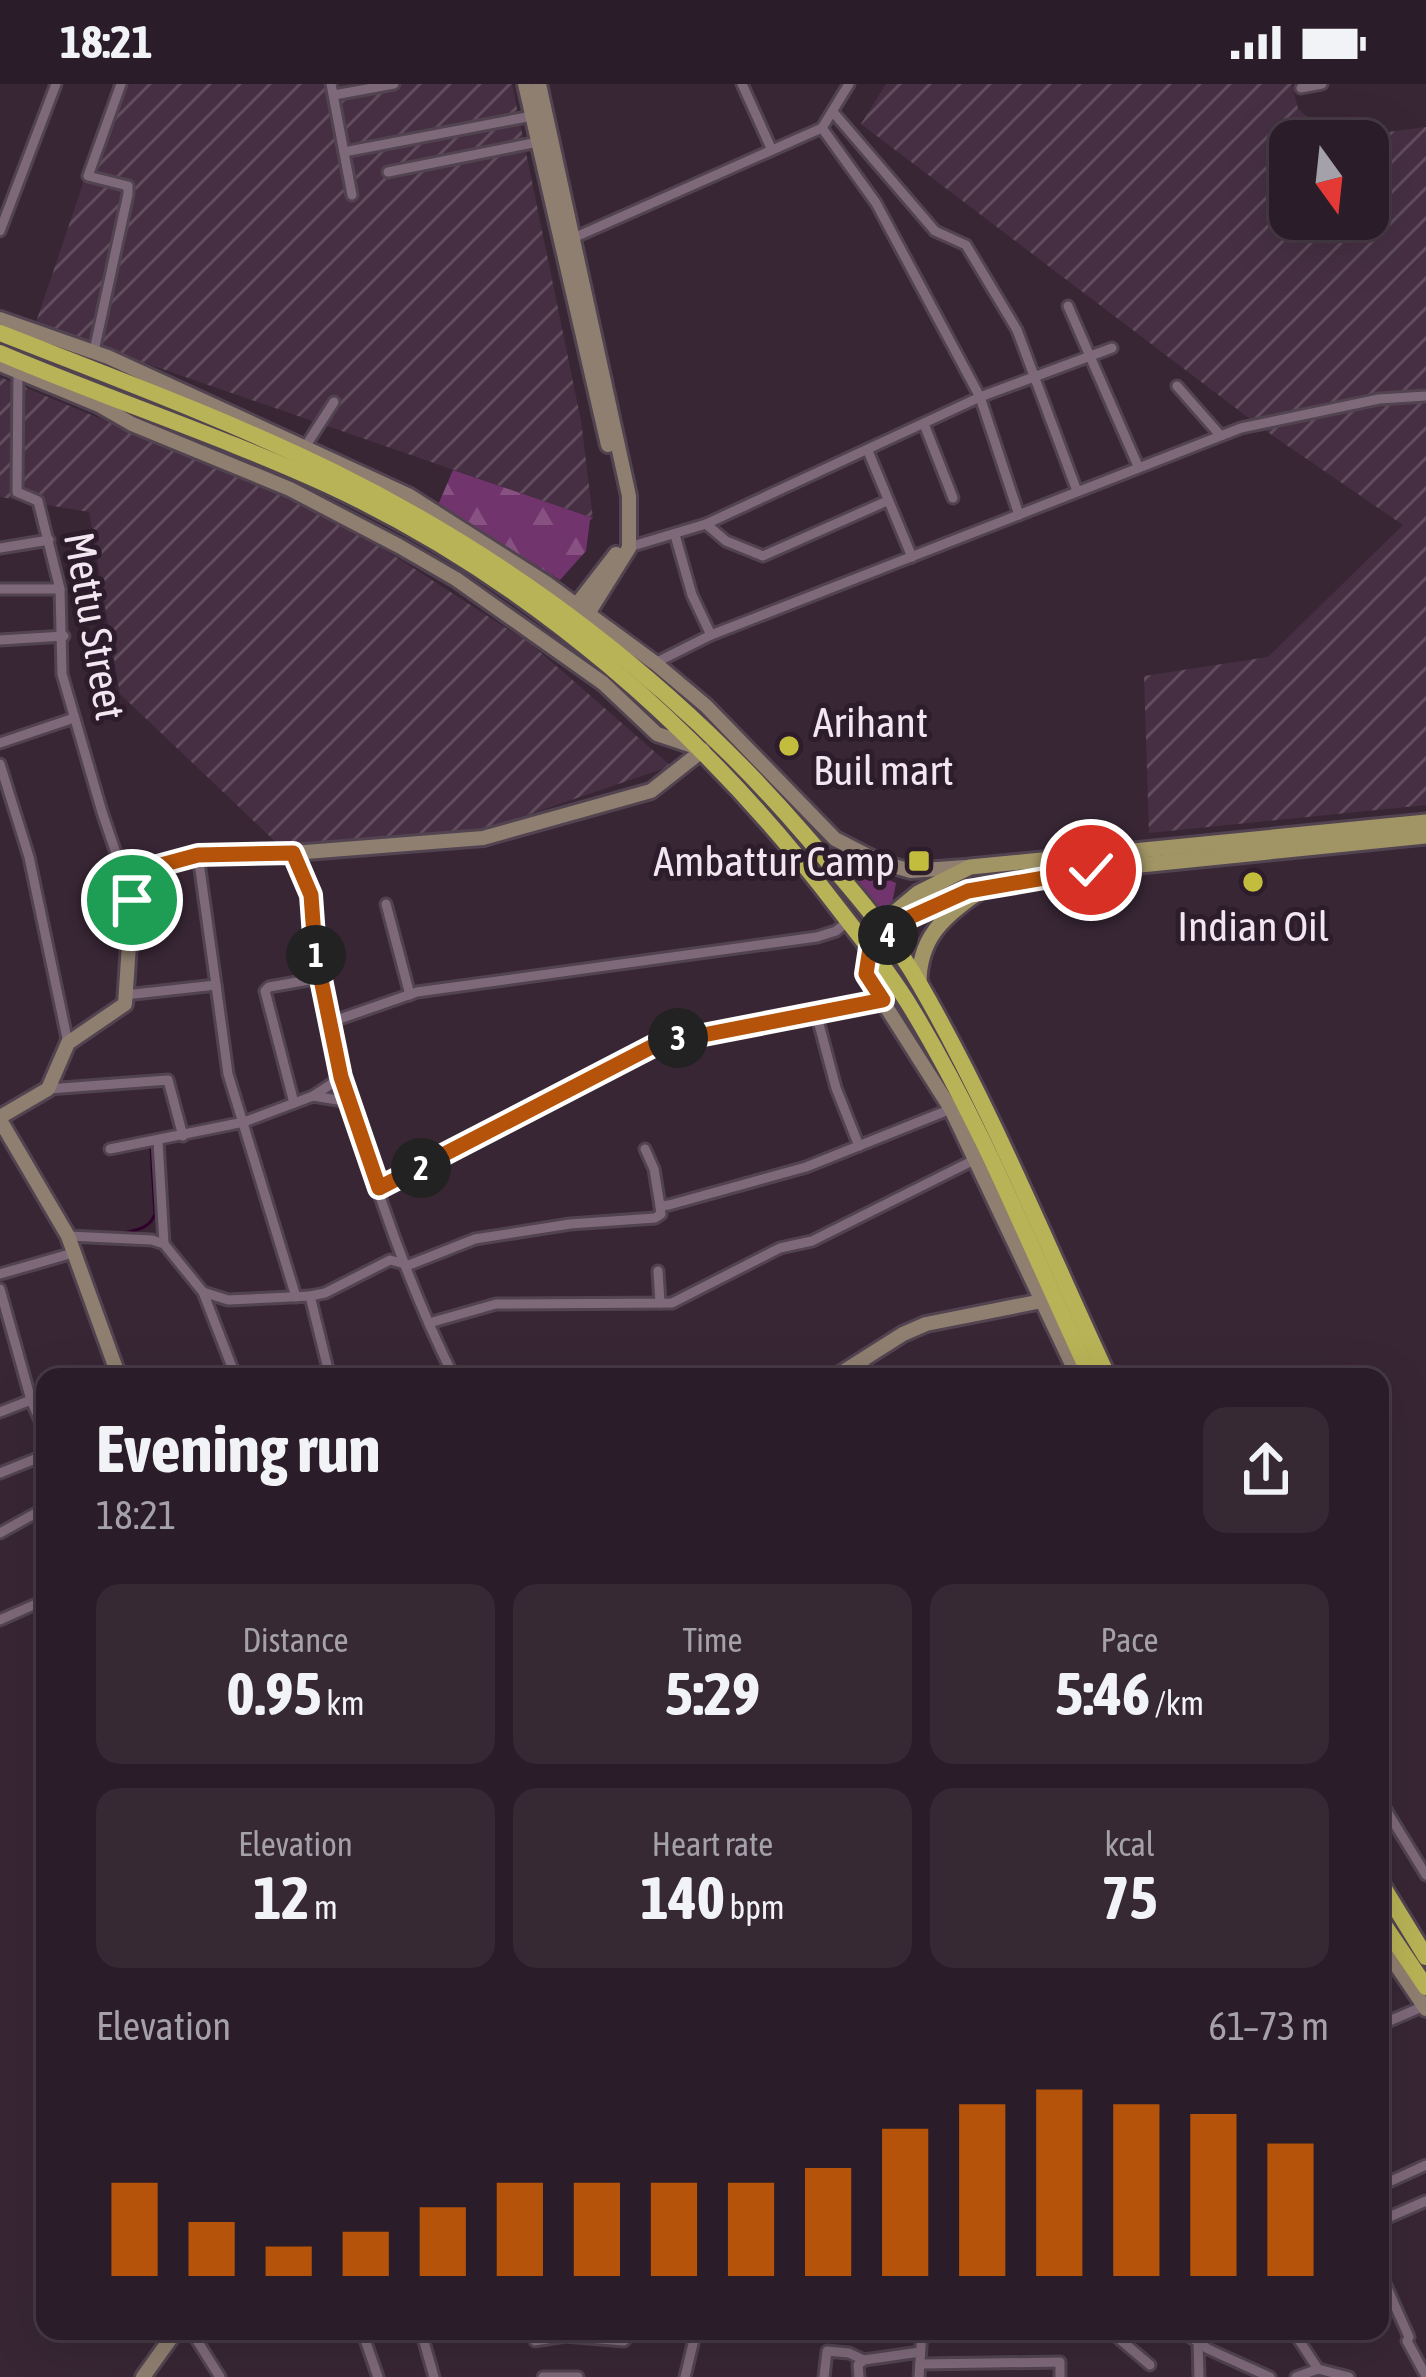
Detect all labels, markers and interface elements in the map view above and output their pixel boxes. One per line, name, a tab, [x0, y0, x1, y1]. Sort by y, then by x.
text: 18:21	[60, 16, 153, 68]
north arrow	[1269, 120, 1389, 240]
map controls	[1269, 120, 1389, 240]
street label: Mettu Street	[55, 528, 135, 724]
place label: Arihant Buil mart	[813, 698, 954, 794]
marker: Arihant Buil mart	[776, 733, 802, 759]
pin	[1040, 819, 1142, 921]
place label: Ambattur Camp	[654, 837, 895, 885]
icon: check	[1058, 837, 1124, 903]
marker: Ambattur Camp	[906, 848, 932, 874]
pin	[81, 849, 183, 951]
icon: arrive	[99, 867, 165, 933]
marker: Indian Oil	[1240, 869, 1266, 895]
place label: Indian Oil	[1177, 902, 1329, 950]
pin: 4	[858, 905, 918, 965]
text: 4	[880, 916, 896, 954]
pin: 1	[286, 925, 346, 985]
text: 1	[308, 936, 324, 974]
pin: 3	[648, 1008, 708, 1068]
text: 3	[670, 1019, 686, 1057]
pin: 2	[391, 1138, 451, 1198]
text: 2	[413, 1149, 429, 1187]
button: share	[1203, 1407, 1329, 1533]
text: Evening run	[96, 1410, 381, 1486]
text: 18:21	[96, 1493, 176, 1537]
text: Distance	[243, 1621, 348, 1659]
text: Time	[682, 1621, 743, 1659]
text: Pace	[1100, 1621, 1159, 1659]
text: 0.95	[226, 1659, 322, 1728]
text: 5:29	[665, 1659, 760, 1728]
text: 5:46	[1055, 1659, 1150, 1728]
text: km	[322, 1684, 365, 1722]
text: /km	[1150, 1684, 1204, 1722]
text: Elevation	[238, 1825, 353, 1863]
text: Heart rate	[652, 1825, 773, 1863]
text: kcal	[1104, 1825, 1155, 1863]
text: 12	[253, 1863, 310, 1932]
text: 140	[640, 1863, 725, 1932]
text: 75	[1101, 1863, 1158, 1932]
text: m	[310, 1888, 338, 1926]
text: bpm	[725, 1888, 785, 1926]
text: Elevation	[96, 2004, 231, 2048]
text: 61–73 m	[1209, 2004, 1329, 2048]

